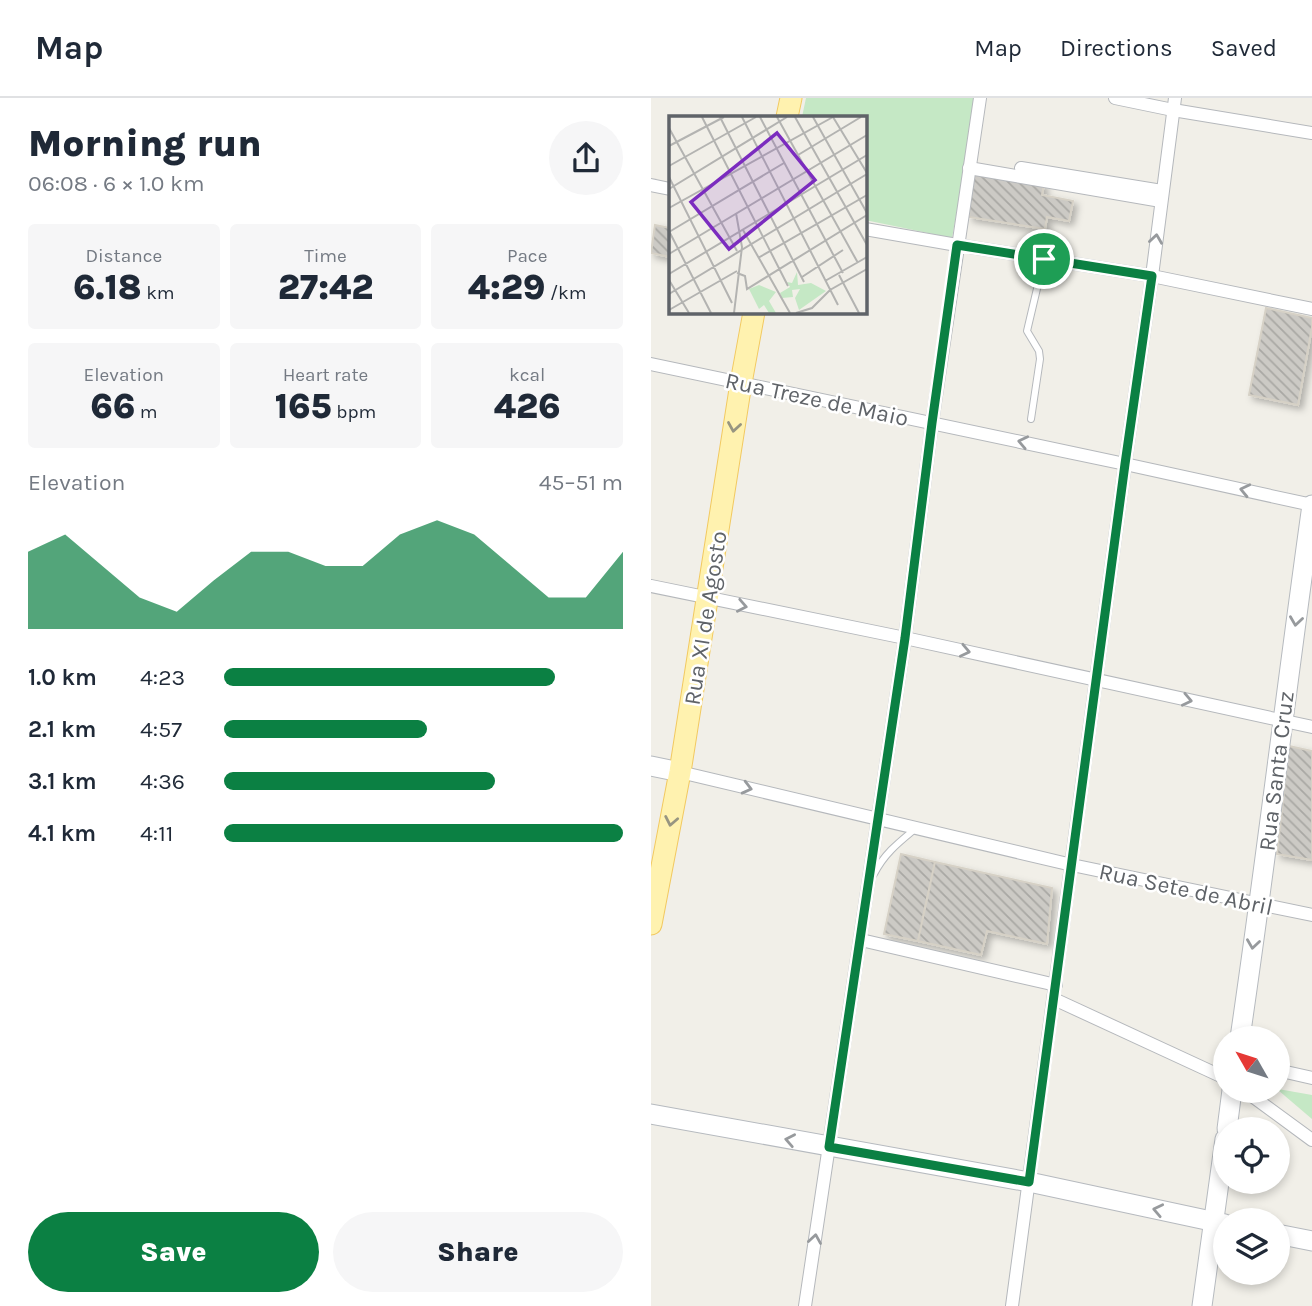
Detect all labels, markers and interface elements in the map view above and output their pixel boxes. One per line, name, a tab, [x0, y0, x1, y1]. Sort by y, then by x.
text: Map	[35, 29, 103, 67]
text: Map	[974, 34, 1022, 62]
text: Directions	[1060, 34, 1173, 62]
text: Saved	[1211, 34, 1277, 62]
inset map	[669, 116, 866, 313]
text: Morning run	[28, 121, 262, 166]
button: share	[549, 121, 623, 195]
text: 06:08 · 6 × 1.0 km	[28, 170, 204, 197]
pin	[1014, 229, 1074, 289]
one-way arrow	[1148, 233, 1163, 245]
icon: arrive	[1025, 240, 1063, 278]
text: Distance	[85, 245, 162, 267]
text: Time	[304, 245, 347, 267]
text: Pace	[507, 245, 547, 267]
text: 6.18	[73, 267, 142, 308]
text: 27:42	[278, 267, 373, 308]
text: 4:29	[468, 267, 545, 308]
text: km	[142, 282, 175, 304]
text: /km	[545, 282, 587, 304]
text: Elevation	[84, 364, 164, 386]
text: Heart rate	[283, 364, 368, 386]
text: kcal	[509, 364, 545, 386]
street label: Rua Treze de Maio	[723, 367, 911, 432]
text: 66	[90, 386, 135, 427]
text: 165	[275, 386, 332, 427]
text: 426	[494, 386, 561, 427]
text: m	[135, 401, 157, 423]
text: bpm	[332, 401, 376, 423]
one-way arrow	[727, 421, 742, 433]
one-way arrow	[1017, 436, 1029, 451]
text: Elevation	[28, 469, 125, 496]
text: 45–51 m	[539, 469, 623, 496]
one-way arrow	[1239, 484, 1251, 499]
street label: Rua XI de Agosto	[678, 529, 733, 707]
one-way arrow	[736, 597, 748, 612]
one-way arrow	[1288, 615, 1303, 627]
one-way arrow	[959, 643, 971, 658]
text: 1.0 km	[28, 664, 97, 691]
text: 4:23	[140, 664, 185, 691]
street label: Rua Santa Cruz	[1253, 690, 1300, 852]
one-way arrow	[1181, 692, 1193, 706]
text: 2.1 km	[28, 716, 96, 743]
text: 4:57	[140, 716, 182, 743]
text: 3.1 km	[28, 768, 97, 795]
text: 4:36	[140, 768, 185, 795]
one-way arrow	[740, 780, 752, 794]
one-way arrow	[664, 815, 679, 827]
text: 4.1 km	[28, 820, 96, 847]
text: 4:11	[140, 820, 173, 847]
street label: Rua Sete de Abril	[1096, 858, 1275, 921]
one-way arrow	[1246, 938, 1261, 950]
north arrow	[1213, 1026, 1290, 1102]
map controls	[1213, 1026, 1290, 1285]
button: locate	[1213, 1117, 1290, 1194]
one-way arrow	[784, 1133, 796, 1148]
one-way arrow	[1152, 1204, 1164, 1218]
button: layers	[1213, 1208, 1290, 1285]
button: Save	[28, 1212, 319, 1292]
button: Share	[333, 1212, 623, 1292]
one-way arrow	[807, 1233, 822, 1244]

